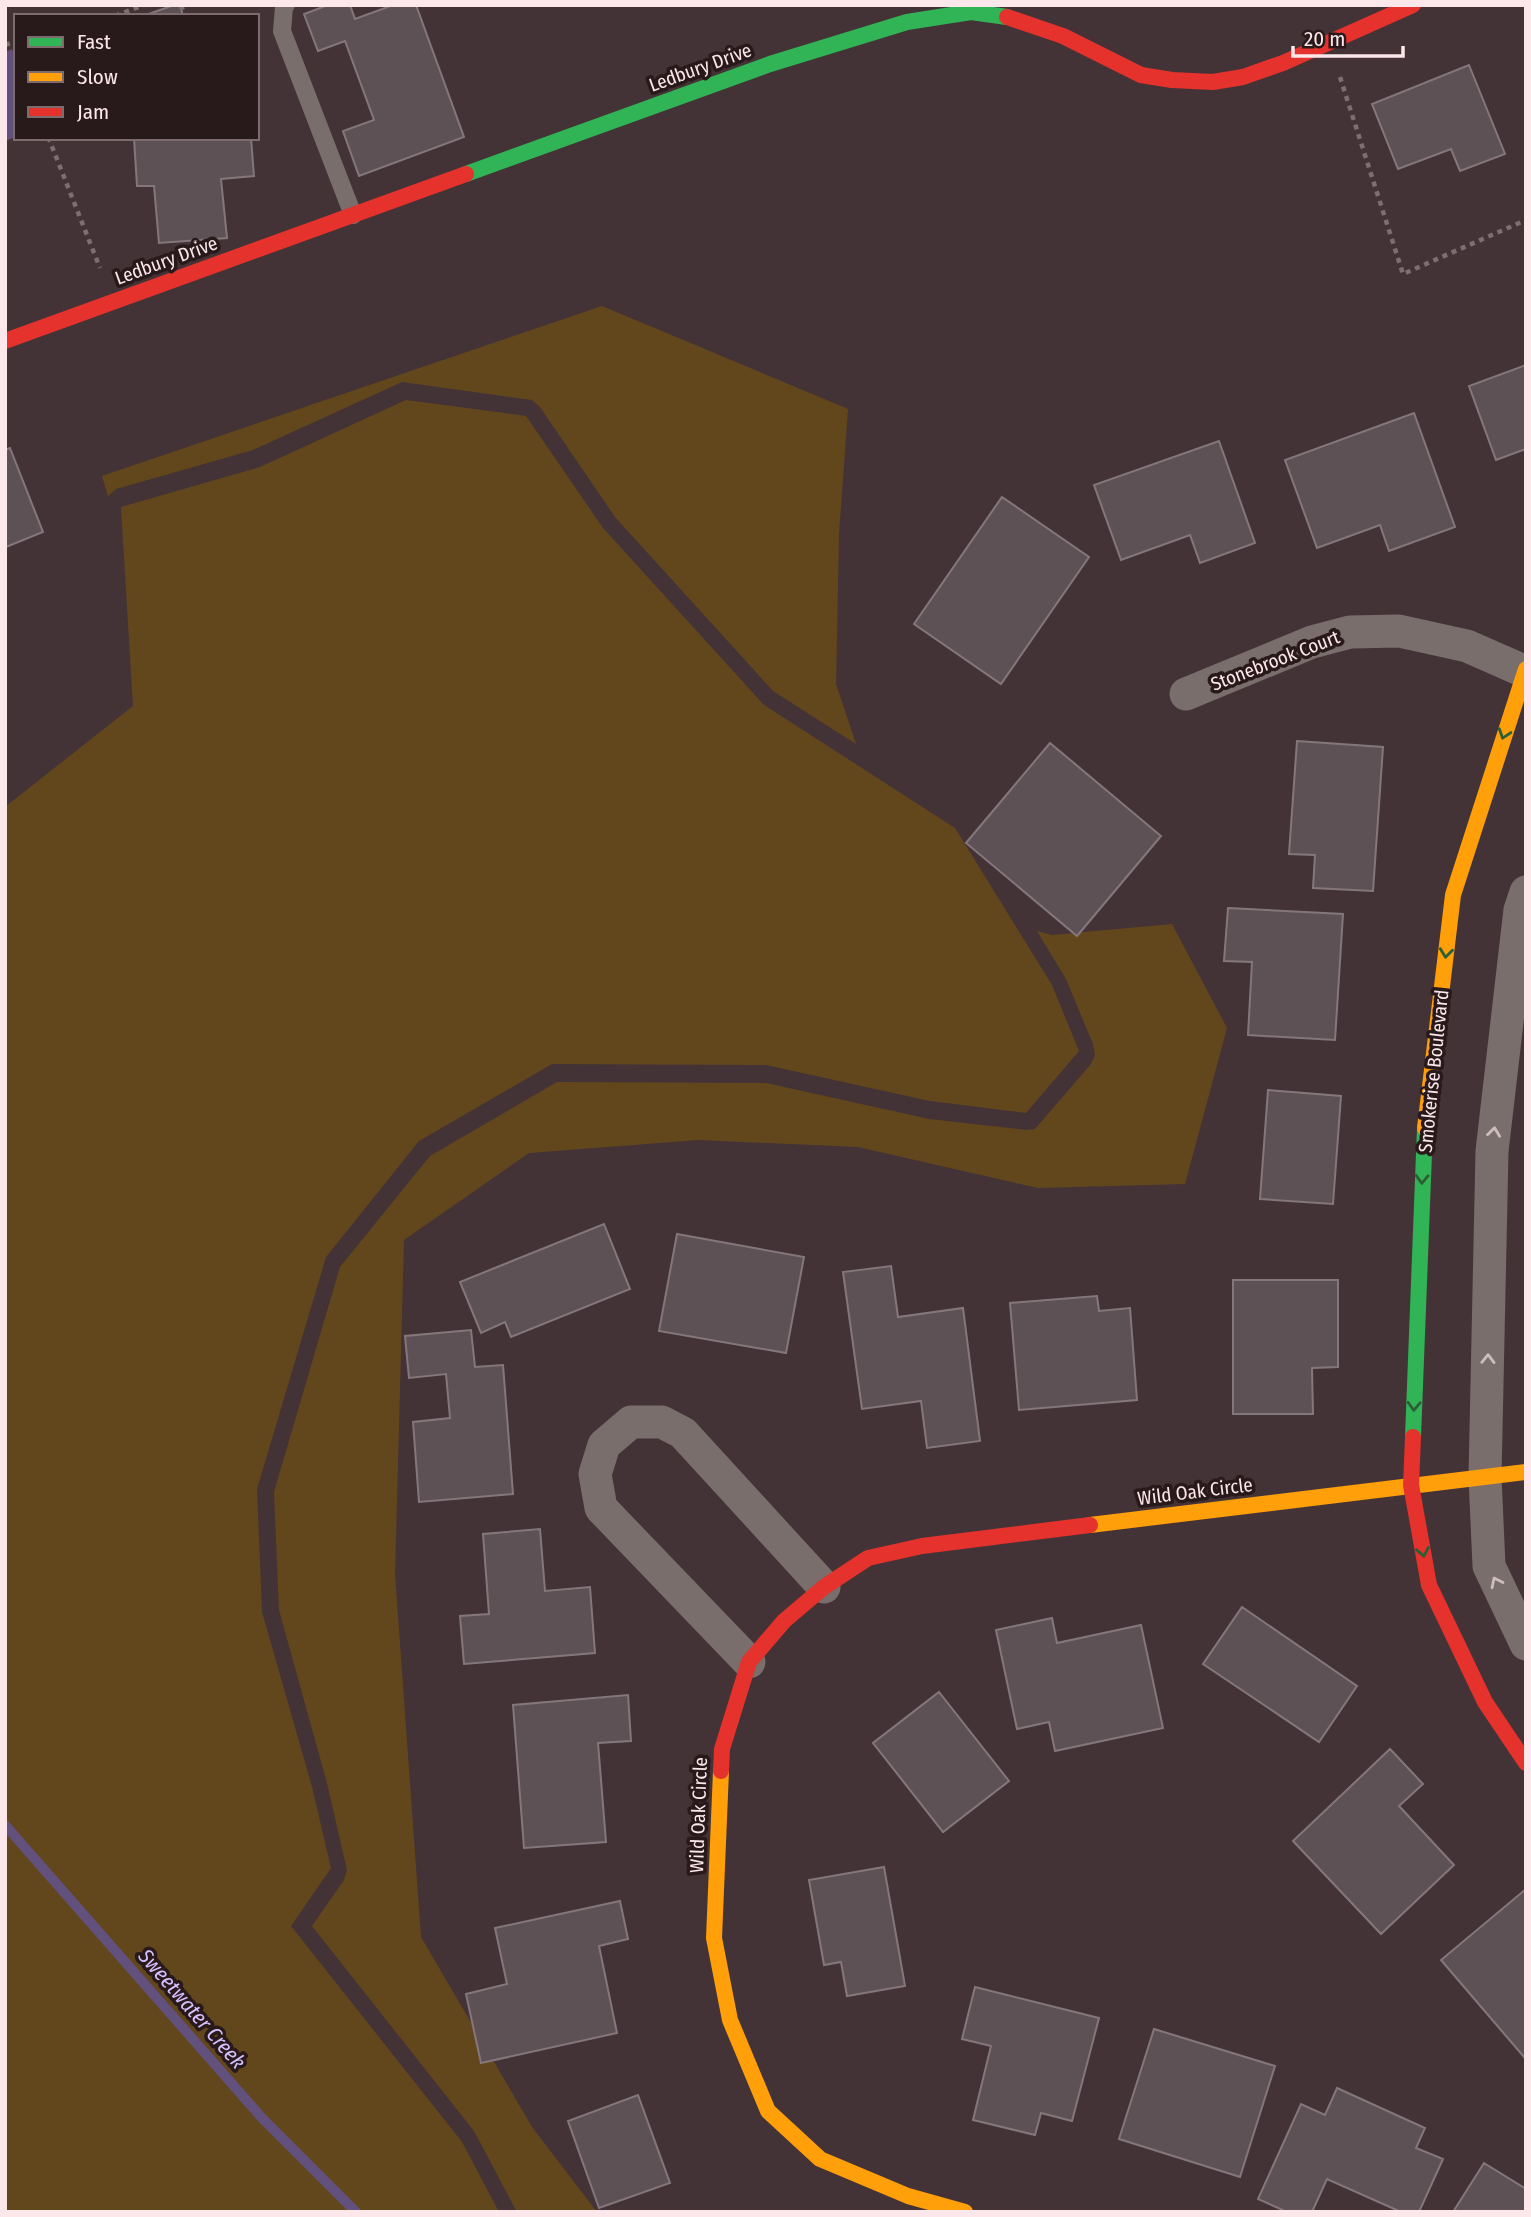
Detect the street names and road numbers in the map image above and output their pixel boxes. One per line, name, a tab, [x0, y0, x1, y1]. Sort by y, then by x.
street label: Ledbury Drive	[646, 38, 755, 97]
street label: Ledbury Drive	[112, 231, 221, 290]
street label: Stonebrook Court	[1207, 625, 1344, 696]
street label: Smokerise Boulevard	[1413, 988, 1453, 1154]
street label: Wild Oak Circle	[1136, 1473, 1254, 1510]
street label: Wild Oak Circle	[685, 1757, 712, 1873]

